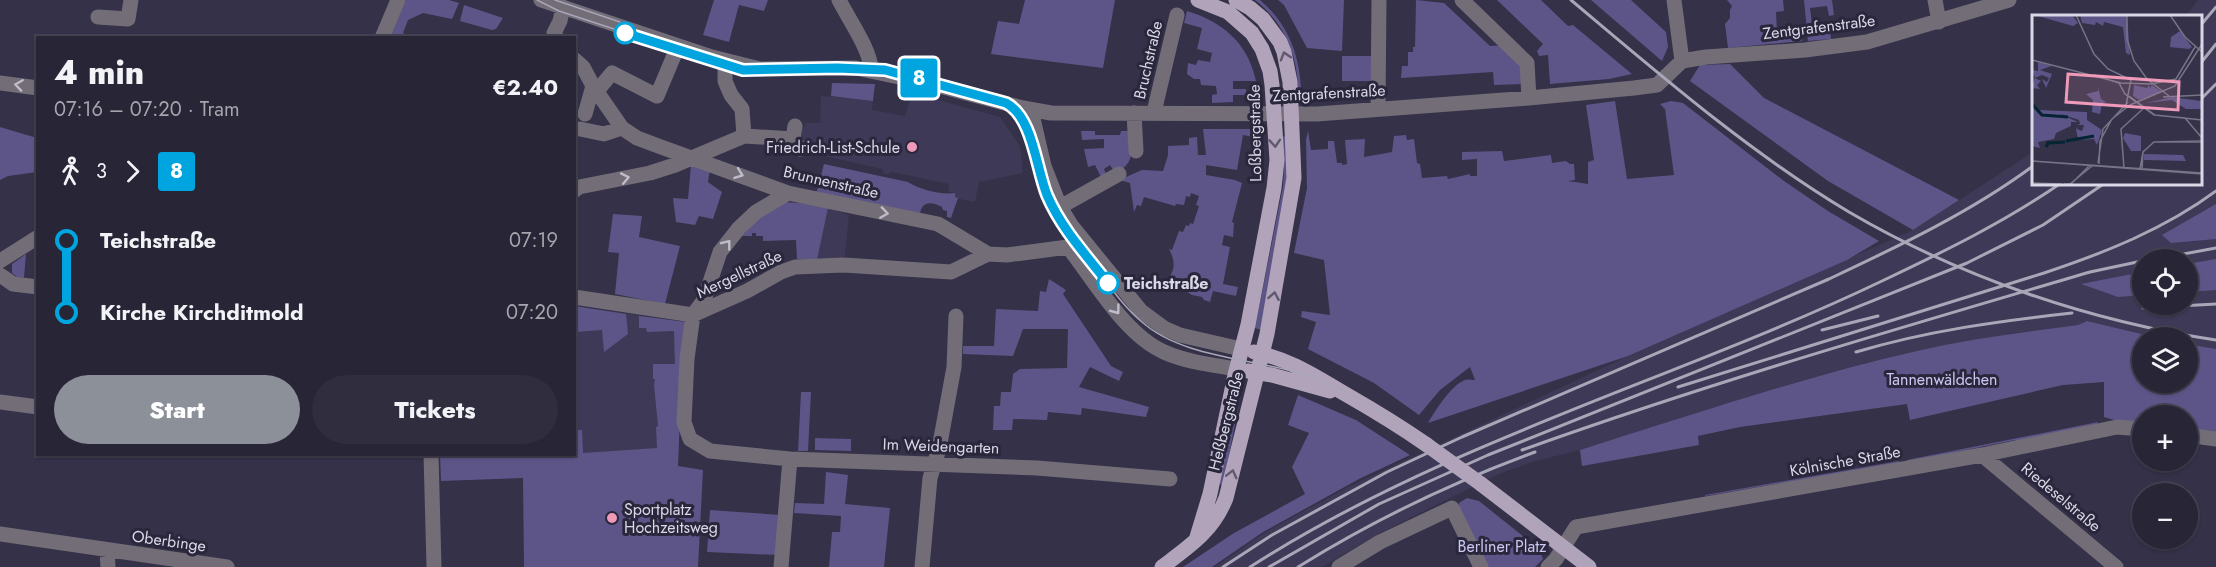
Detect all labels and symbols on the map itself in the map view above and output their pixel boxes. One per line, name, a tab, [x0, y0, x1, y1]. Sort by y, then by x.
street label: Zentgrafenstraße	[1762, 9, 1876, 45]
inset map	[2032, 15, 2201, 184]
street label: Bruchstraße	[1128, 19, 1168, 101]
unlabelled marker	[614, 22, 636, 44]
one-way arrow	[1280, 51, 1292, 62]
line badge: 8	[900, 58, 938, 98]
street label: Zentgrafenstraße	[1272, 79, 1386, 107]
one-way arrow	[14, 80, 23, 92]
street label: Loßbergstraße	[1243, 84, 1267, 182]
place label: Friedrich-List-Schule	[766, 136, 900, 159]
one-way arrow	[1269, 139, 1282, 148]
marker: Friedrich-List-Schule	[905, 140, 919, 154]
street label: Brunnenstraße	[781, 160, 881, 204]
one-way arrow	[733, 167, 744, 180]
one-way arrow	[620, 172, 630, 185]
one-way arrow	[880, 206, 889, 218]
one-way arrow	[719, 239, 730, 250]
street label: Mergellstraße	[692, 244, 786, 304]
marker: Teichstraße	[1097, 272, 1119, 294]
place label: Teichstraße	[1124, 272, 1208, 295]
one-way arrow	[1267, 292, 1279, 301]
one-way arrow	[1109, 303, 1120, 314]
park label: Tannenwäldchen	[1886, 368, 1998, 391]
street label: Heßbergstraße	[1203, 369, 1249, 473]
street label: Im Weidengarten	[882, 432, 1000, 460]
street label: Kölnische Straße	[1788, 440, 1902, 482]
street label: Riedeselstraße	[2016, 457, 2106, 537]
one-way arrow	[1224, 469, 1237, 479]
place label: Sportplatz Hochzeitsweg	[624, 498, 718, 539]
marker: Sportplatz Hochzeitsweg	[605, 511, 619, 525]
street label: Oberbinge	[130, 524, 208, 558]
park label: Berliner Platz	[1458, 535, 1547, 558]

